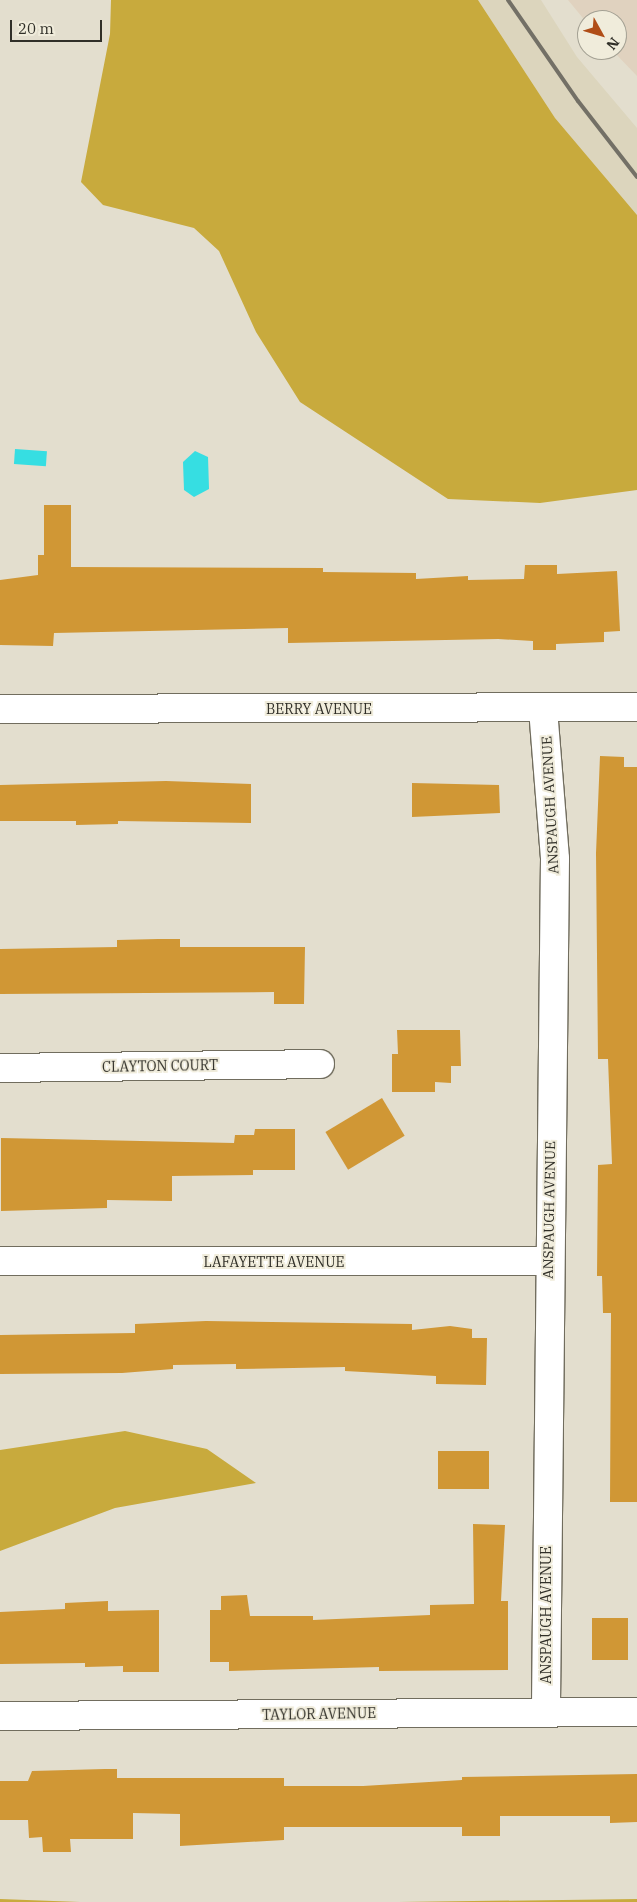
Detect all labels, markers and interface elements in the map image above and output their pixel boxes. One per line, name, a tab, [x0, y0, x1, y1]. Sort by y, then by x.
scale bar	[12, 10, 105, 42]
north arrow	[577, 10, 627, 60]
text: 20 m	[18, 19, 54, 38]
text: N	[602, 34, 623, 54]
street label: BERRY AVENUE	[266, 701, 372, 717]
street label: ANSPAUGH AVENUE	[538, 736, 562, 874]
street label: CLAYTON COURT	[102, 1057, 218, 1075]
street label: ANSPAUGH AVENUE	[539, 1141, 559, 1279]
street label: LAFAYETTE AVENUE	[204, 1254, 344, 1270]
street label: ANSPAUGH AVENUE	[538, 1546, 554, 1684]
street label: TAYLOR AVENUE	[262, 1705, 376, 1723]

